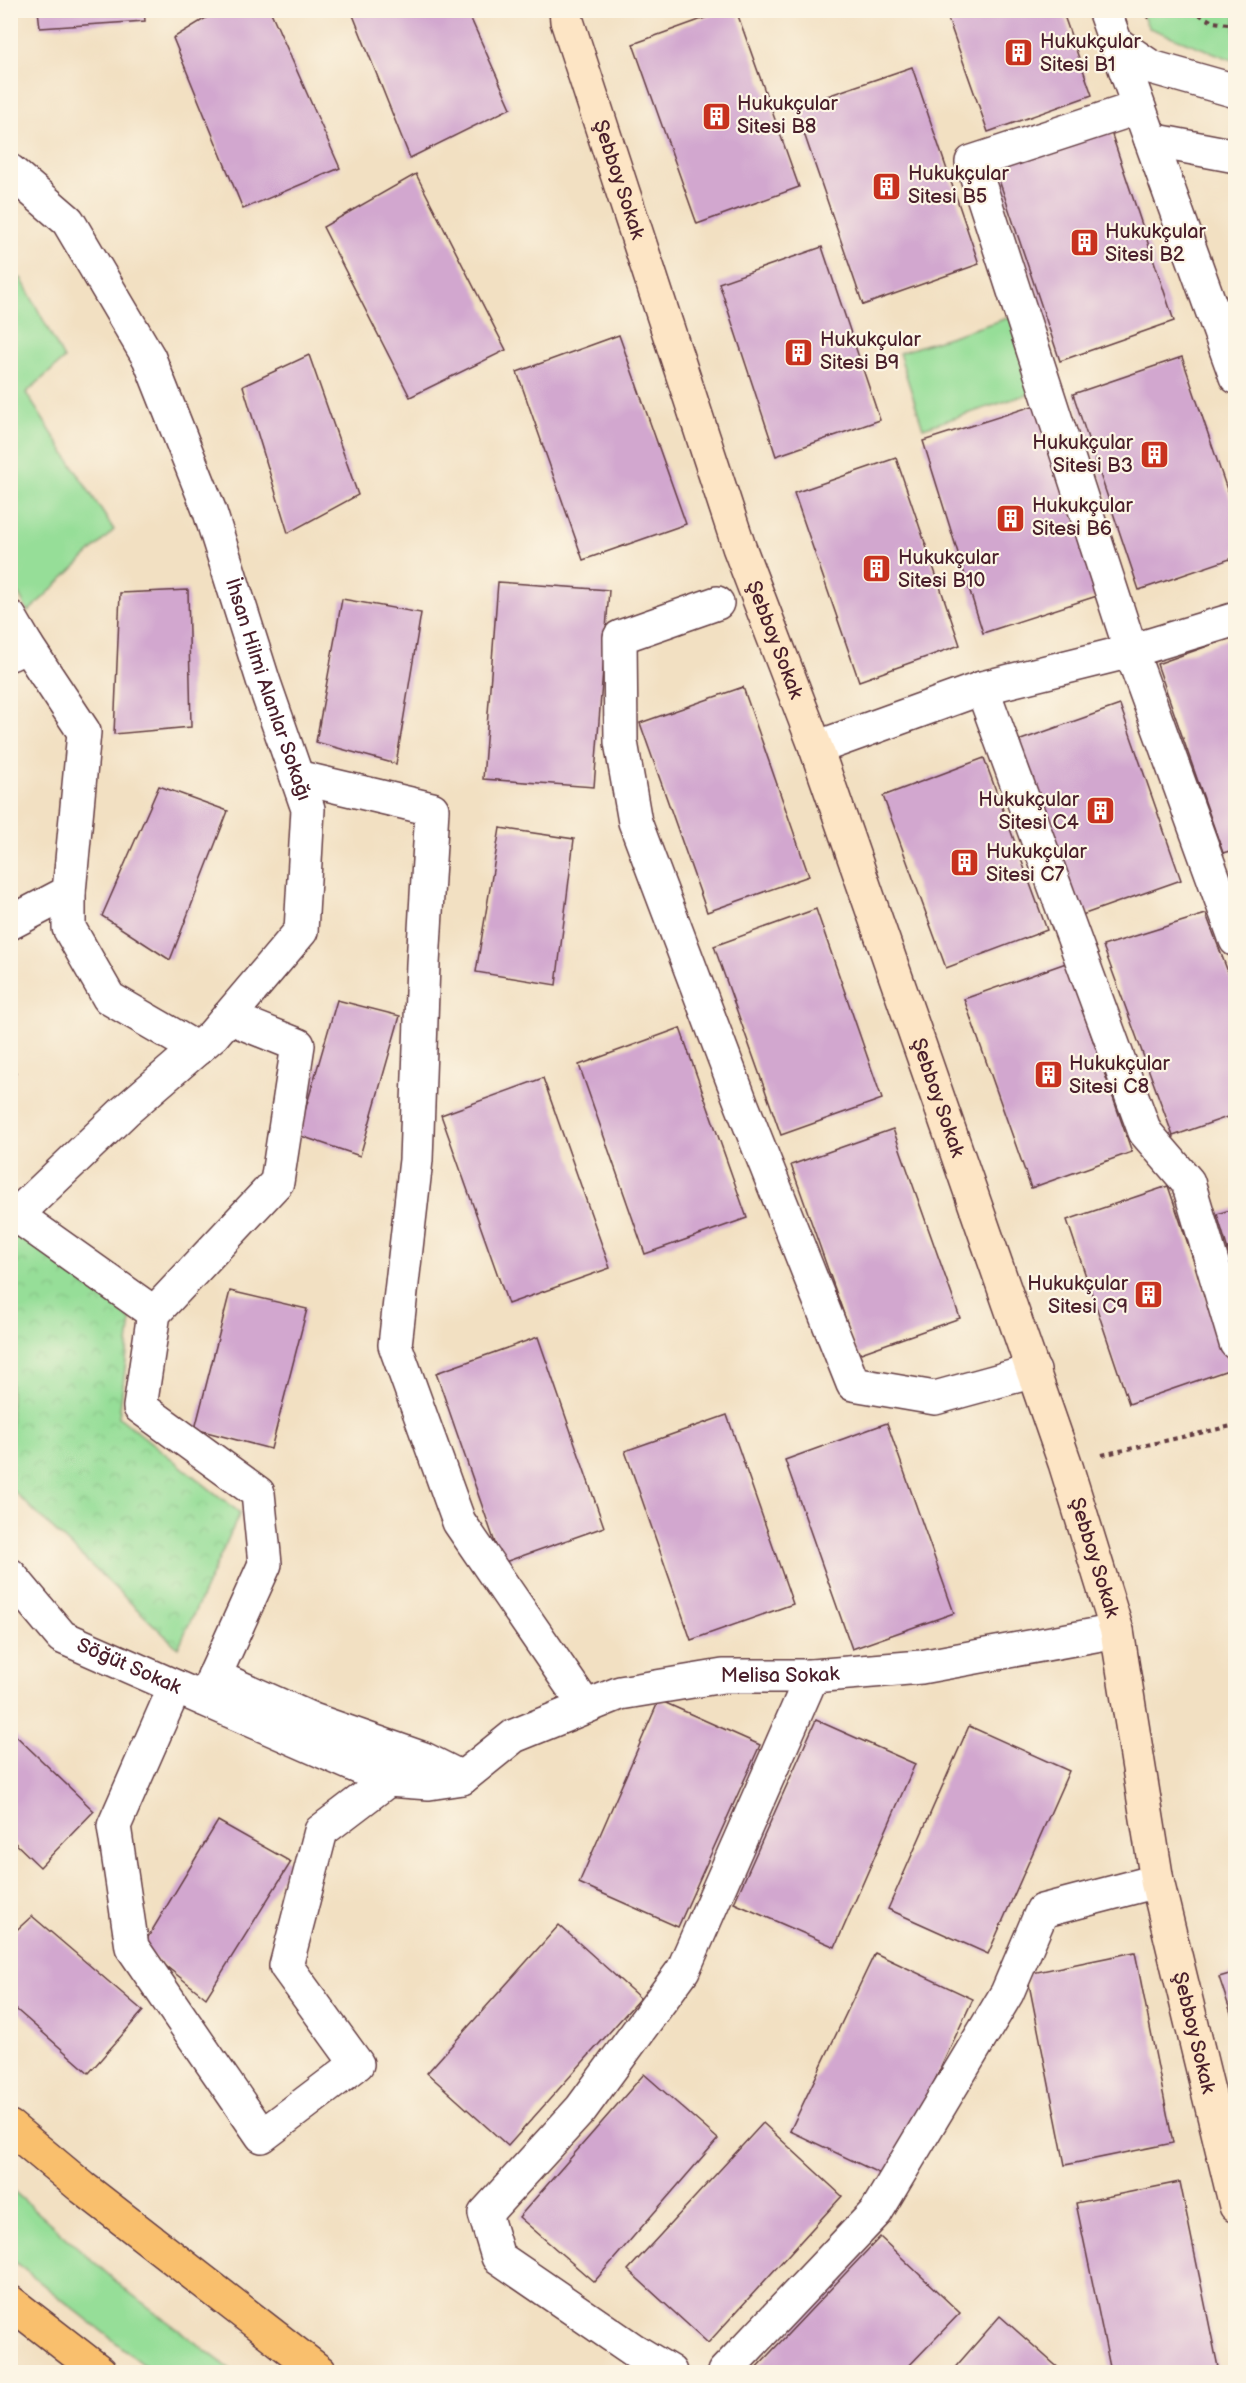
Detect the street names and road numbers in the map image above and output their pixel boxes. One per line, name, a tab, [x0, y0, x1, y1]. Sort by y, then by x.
street label: Şebboy Sokak	[588, 117, 650, 243]
street label: İhsan Hilmi Alanlar Sokağı	[220, 575, 316, 804]
street label: Şebboy Sokak	[741, 578, 808, 703]
street label: Şebboy Sokak	[906, 1035, 970, 1161]
street label: Şebboy Sokak	[1064, 1495, 1124, 1621]
street label: Söğüt Sokak	[73, 1633, 185, 1700]
street label: Melisa Sokak	[721, 1662, 840, 1688]
street label: Şebboy Sokak	[1168, 1969, 1220, 2096]

